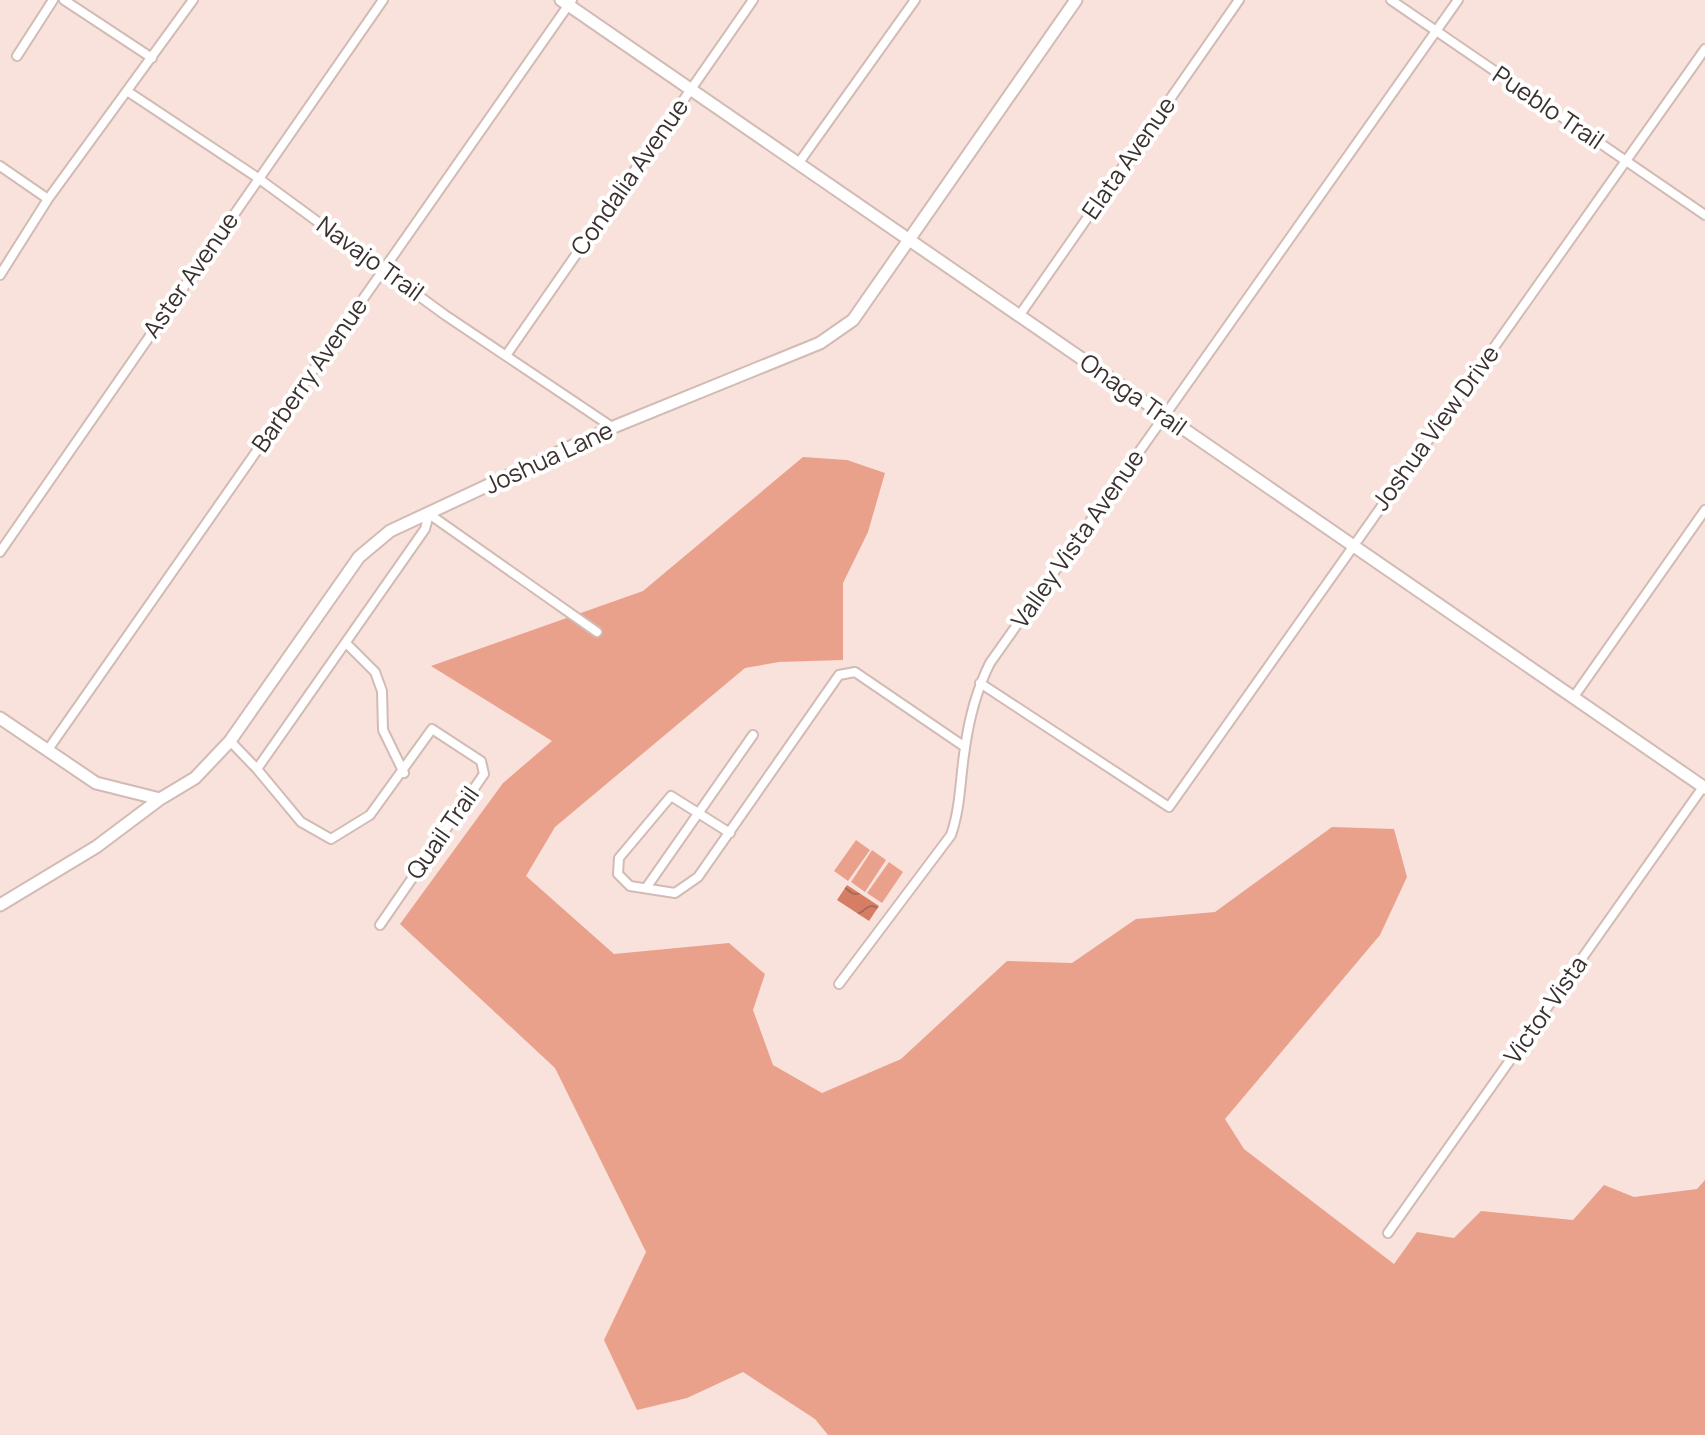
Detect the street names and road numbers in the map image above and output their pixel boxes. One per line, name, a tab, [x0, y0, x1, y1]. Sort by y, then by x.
street label: Pueblo Trail	[1487, 57, 1611, 156]
street label: Elata Avenue	[1073, 89, 1182, 225]
street label: Condalia Avenue	[562, 91, 695, 261]
street label: Aster Avenue	[134, 205, 245, 344]
street label: Navajo Trail	[311, 208, 431, 308]
street label: Barberry Avenue	[243, 290, 374, 458]
street label: Joshua View Drive	[1364, 338, 1506, 516]
street label: Onaga Trail	[1074, 345, 1194, 443]
street label: Joshua Lane	[479, 412, 618, 501]
street label: Valley Vista Avenue	[1003, 442, 1151, 634]
street label: Quail Trail	[398, 779, 486, 885]
street label: Victor Vista	[1495, 949, 1594, 1070]

